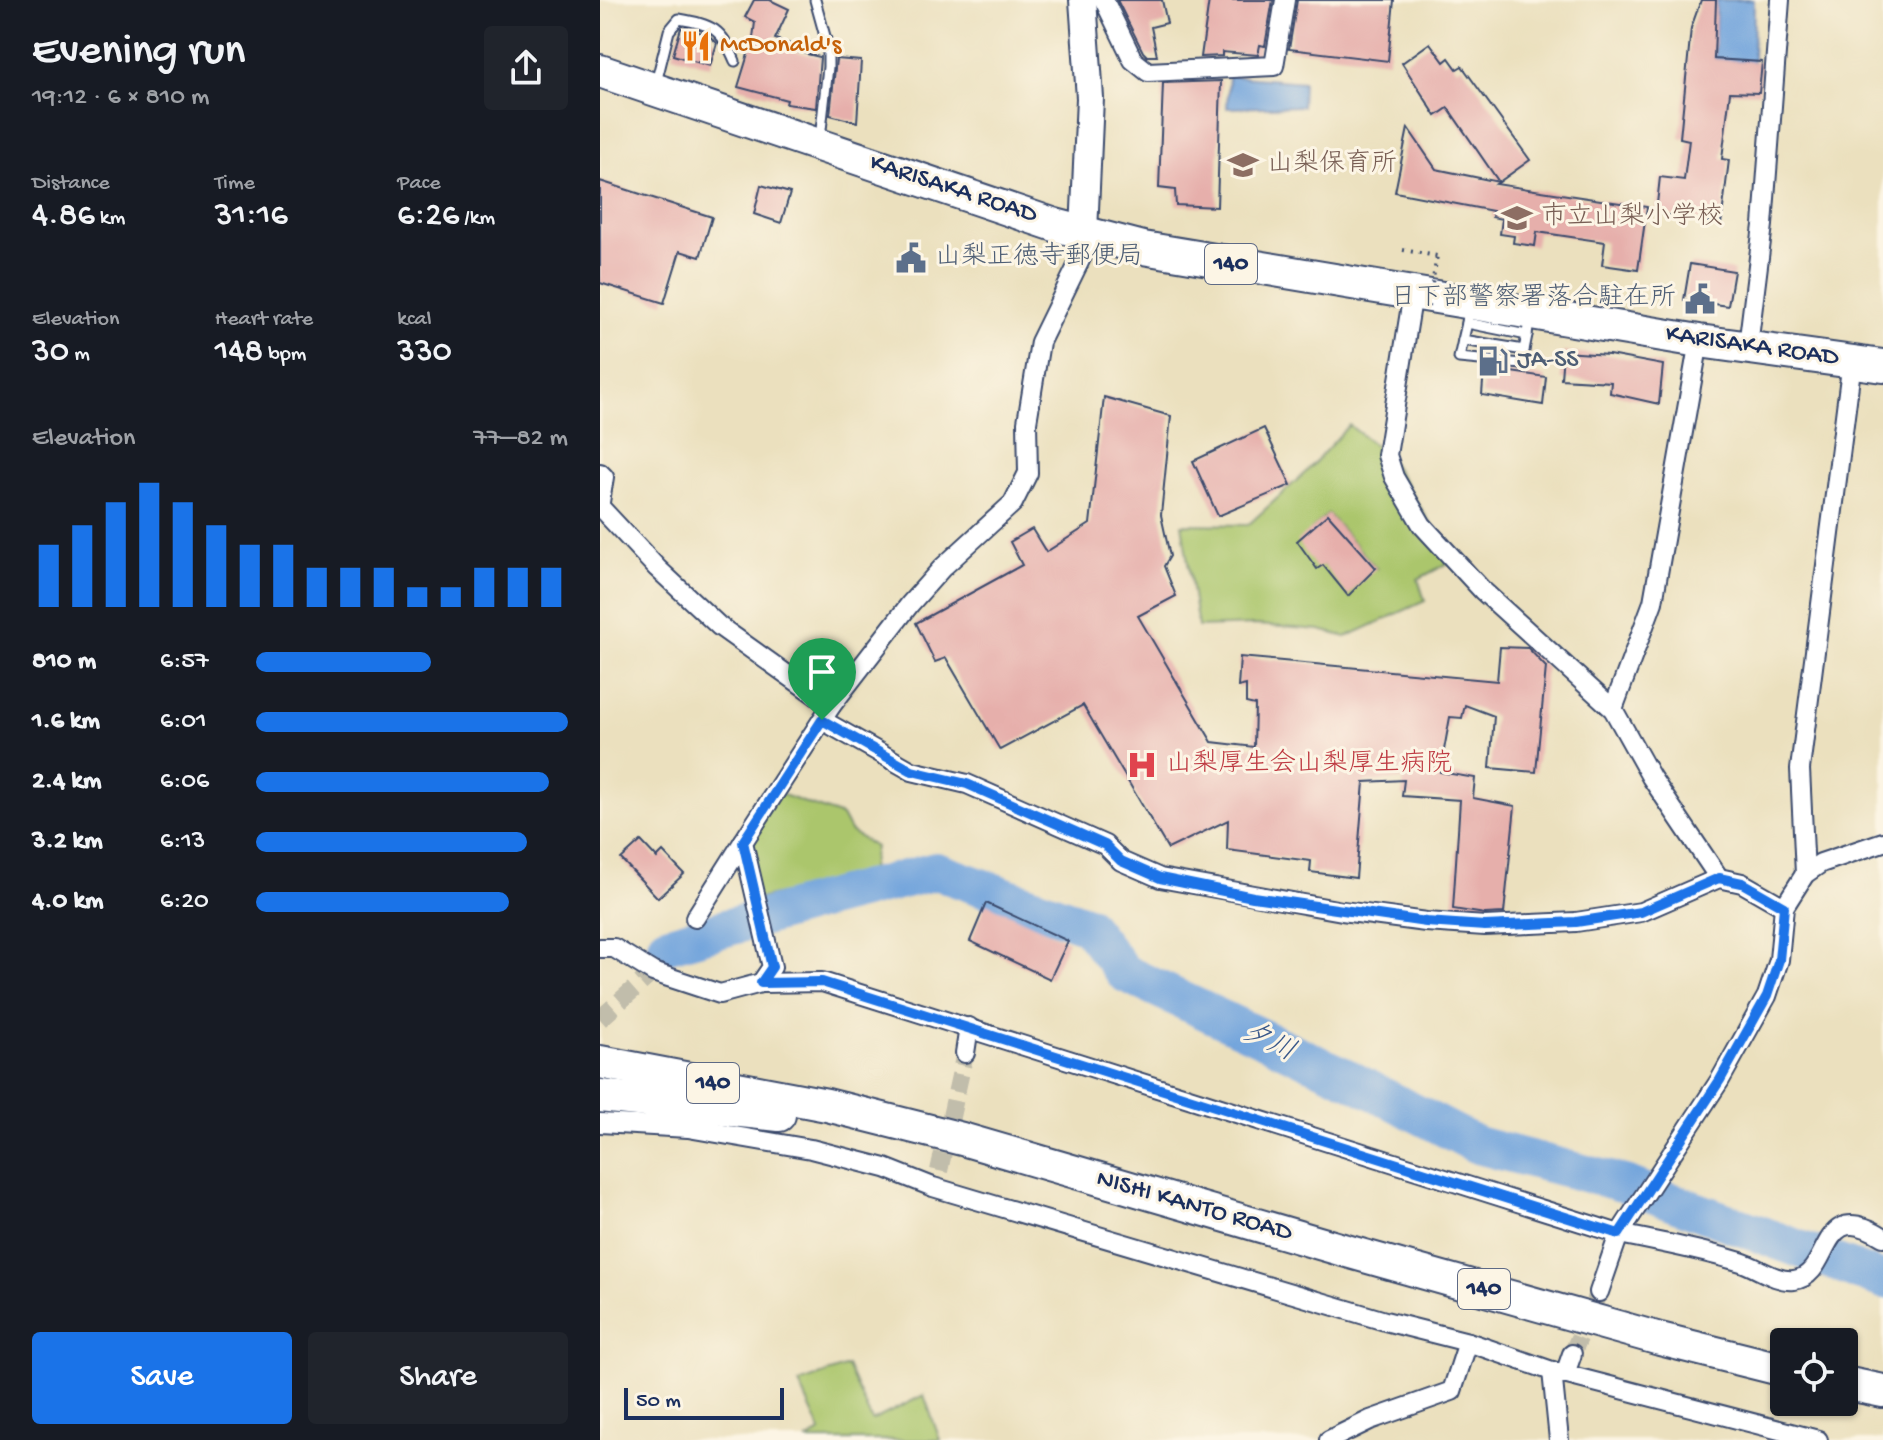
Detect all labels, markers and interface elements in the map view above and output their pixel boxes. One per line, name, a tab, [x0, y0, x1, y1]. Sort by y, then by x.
button: share	[484, 26, 568, 110]
text: Evening run	[32, 27, 245, 79]
restaurant icon: McDonald's	[679, 29, 713, 63]
place label: McDonald's	[720, 31, 843, 62]
text: 19:12 · 6 × 810 m	[32, 83, 210, 114]
street label: KARISAKA ROAD	[865, 148, 1041, 232]
school or university icon: 山梨保育所	[1226, 148, 1260, 182]
place label: 山梨保育所	[1267, 148, 1397, 181]
text: Distance	[32, 171, 110, 197]
text: Time	[215, 171, 255, 197]
text: Pace	[397, 171, 441, 197]
text: 4.86	[32, 197, 95, 237]
text: 31:16	[215, 197, 288, 237]
text: 6:26	[397, 197, 459, 237]
school or university icon: 市立山梨小学校	[1500, 201, 1534, 235]
place label: 市立山梨小学校	[1541, 202, 1723, 234]
text: km	[95, 206, 125, 232]
text: /km	[459, 206, 495, 232]
public building icon: 山梨正徳寺郵便局	[894, 241, 928, 275]
place label: 山梨正徳寺郵便局	[935, 241, 1143, 274]
road number: 140	[1205, 244, 1257, 284]
place label: 日下部警察署落合駐在所	[1390, 282, 1676, 315]
public building icon: 日下部警察署落合駐在所	[1683, 282, 1717, 316]
text: Elevation	[32, 307, 119, 333]
text: Heart rate	[215, 307, 313, 333]
text: kcal	[397, 307, 432, 333]
street label: KARISAKA ROAD	[1664, 320, 1841, 374]
text: 30	[32, 333, 69, 373]
text: 148	[215, 333, 263, 373]
text: 330	[397, 333, 452, 373]
text: m	[69, 342, 90, 368]
text: bpm	[263, 342, 306, 368]
fuel station icon: JA-SS	[1476, 344, 1510, 378]
place label: JA-SS	[1517, 346, 1579, 377]
text: Elevation	[32, 424, 135, 455]
text: 77–82 m	[473, 424, 568, 455]
pin	[788, 638, 856, 720]
text: 810 m	[32, 647, 96, 678]
text: 6:57	[160, 647, 209, 678]
icon: arrive	[800, 650, 844, 694]
text: 1.6 km	[32, 707, 100, 738]
text: 6:01	[160, 707, 207, 738]
hospital icon: 山梨厚生会山梨厚生病院	[1125, 748, 1159, 782]
place label: 山梨厚生会山梨厚生病院	[1166, 748, 1452, 781]
text: 2.4 km	[32, 767, 101, 798]
text: 6:06	[160, 767, 209, 798]
text: 3.2 km	[32, 827, 103, 858]
text: 6:13	[160, 827, 205, 858]
text: 4.0 km	[32, 887, 103, 918]
text: 6:20	[160, 887, 209, 918]
water label: 夕川	[1236, 1015, 1301, 1070]
road number: 140	[687, 1063, 739, 1103]
street label: NISHI KANTO ROAD	[1092, 1164, 1296, 1250]
road number: 140	[1458, 1269, 1510, 1309]
map controls	[1770, 1328, 1858, 1416]
button: locate	[1770, 1328, 1858, 1416]
button: Save	[32, 1332, 292, 1424]
button: Share	[308, 1332, 568, 1424]
scale bar	[624, 1384, 784, 1420]
text: 50 m	[636, 1389, 681, 1415]

